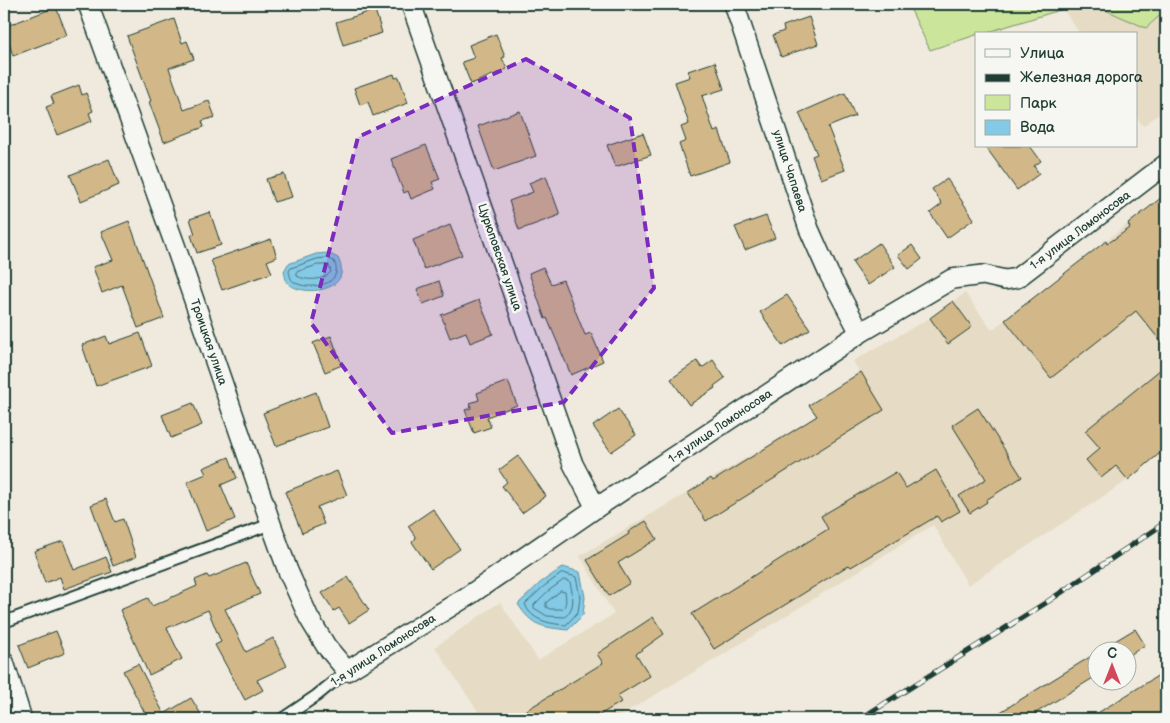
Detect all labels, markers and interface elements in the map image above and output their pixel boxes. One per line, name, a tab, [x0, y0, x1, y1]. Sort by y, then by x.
legend	[975, 32, 1138, 148]
text: Улица	[1020, 44, 1065, 63]
text: Железная дорога	[1020, 68, 1143, 87]
text: Парк	[1020, 94, 1057, 113]
text: Вода	[1020, 118, 1055, 137]
street label: улица Чапаева	[769, 128, 810, 214]
street label: 1-я улица Ломоносова	[1027, 188, 1134, 273]
street label: Цурюповская улица	[474, 202, 525, 313]
street label: Троицкая улица	[187, 297, 230, 387]
street label: 1-я улица Ломоносова	[666, 386, 775, 467]
street label: 1-я улица Ломоносова	[328, 611, 439, 690]
north arrow	[1088, 640, 1138, 690]
text: С	[1107, 645, 1117, 662]

